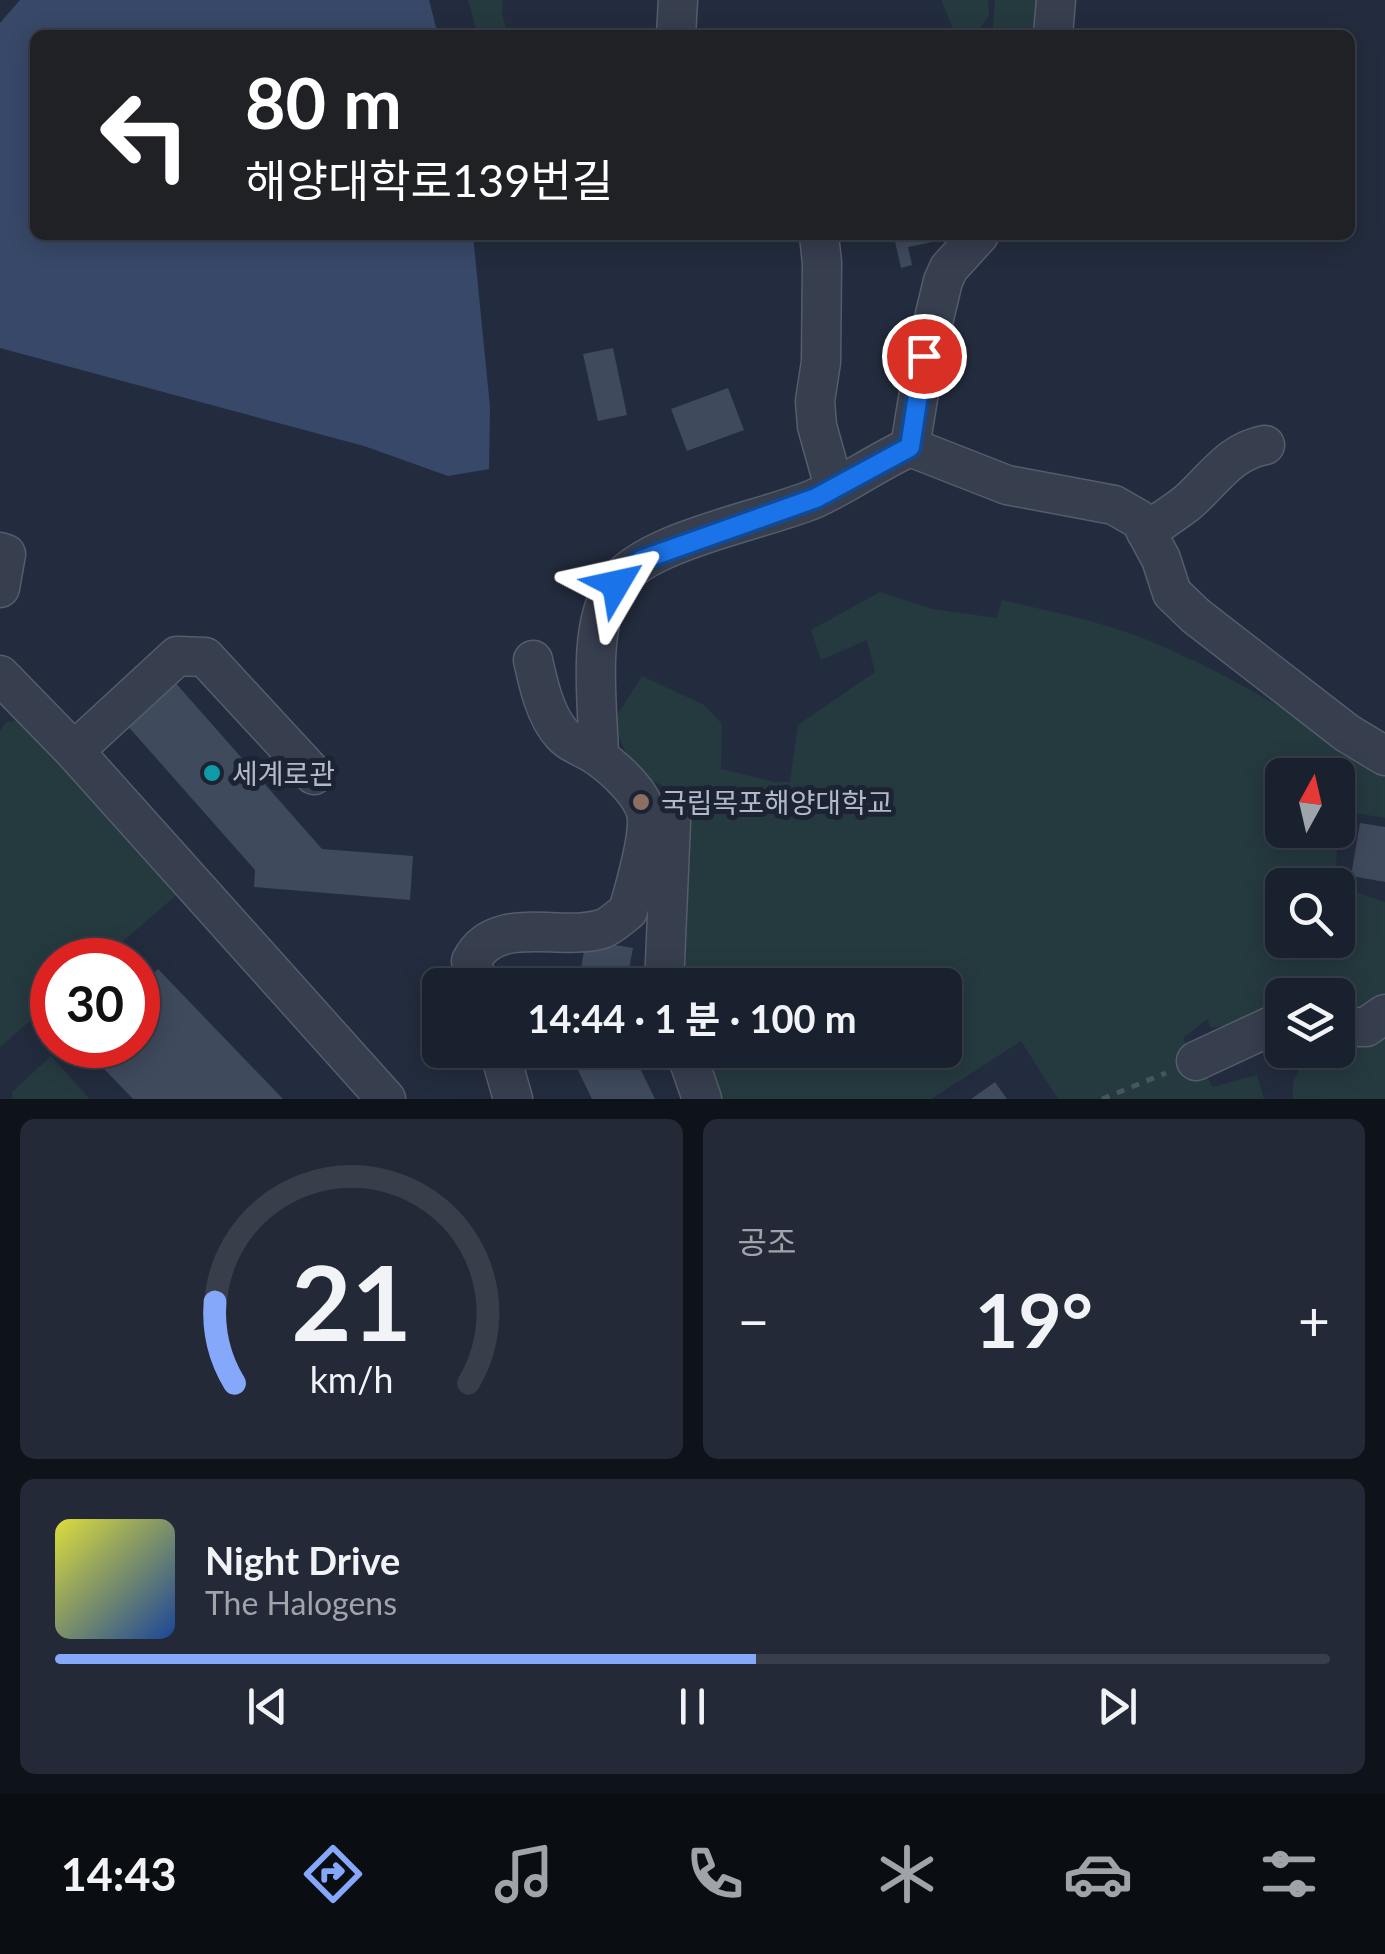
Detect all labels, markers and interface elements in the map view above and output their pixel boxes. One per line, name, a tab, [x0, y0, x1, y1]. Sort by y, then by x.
text: 80 m	[245, 60, 402, 144]
icon: left	[80, 70, 210, 200]
text: 해양대학로139번길	[245, 153, 613, 207]
pin	[882, 314, 967, 399]
icon: arrive	[897, 329, 952, 384]
position arrow	[564, 532, 668, 636]
place label: 세계로관	[232, 756, 335, 790]
north arrow	[1265, 758, 1355, 848]
map controls	[1265, 758, 1355, 1068]
marker: 세계로관	[201, 762, 223, 784]
place label: 국립목포해양대학교	[661, 785, 893, 819]
marker: 국립목포해양대학교	[630, 791, 652, 813]
button: search	[1265, 868, 1355, 958]
speed limit sign: 30	[30, 938, 160, 1068]
button: layers	[1265, 978, 1355, 1068]
text: 14:44 · 1 분 · 100 m	[527, 995, 857, 1041]
text: 공조	[738, 1222, 796, 1261]
text: 21	[291, 1238, 412, 1363]
text: 19°	[975, 1274, 1093, 1364]
text: −	[738, 1287, 769, 1353]
text: +	[1298, 1287, 1330, 1353]
text: km/h	[309, 1358, 393, 1401]
text: Night Drive	[205, 1537, 400, 1583]
text: The Halogens	[205, 1583, 397, 1622]
icon: previous	[240, 1679, 295, 1734]
icon: pause	[665, 1679, 720, 1734]
icon: next	[1090, 1679, 1145, 1734]
icon: directions	[298, 1839, 368, 1909]
icon: music	[489, 1839, 559, 1909]
icon: phone	[680, 1839, 750, 1909]
icon: climate	[872, 1839, 942, 1909]
icon: car	[1063, 1839, 1133, 1909]
icon: filters	[1254, 1839, 1324, 1909]
text: 14:43	[61, 1847, 177, 1901]

